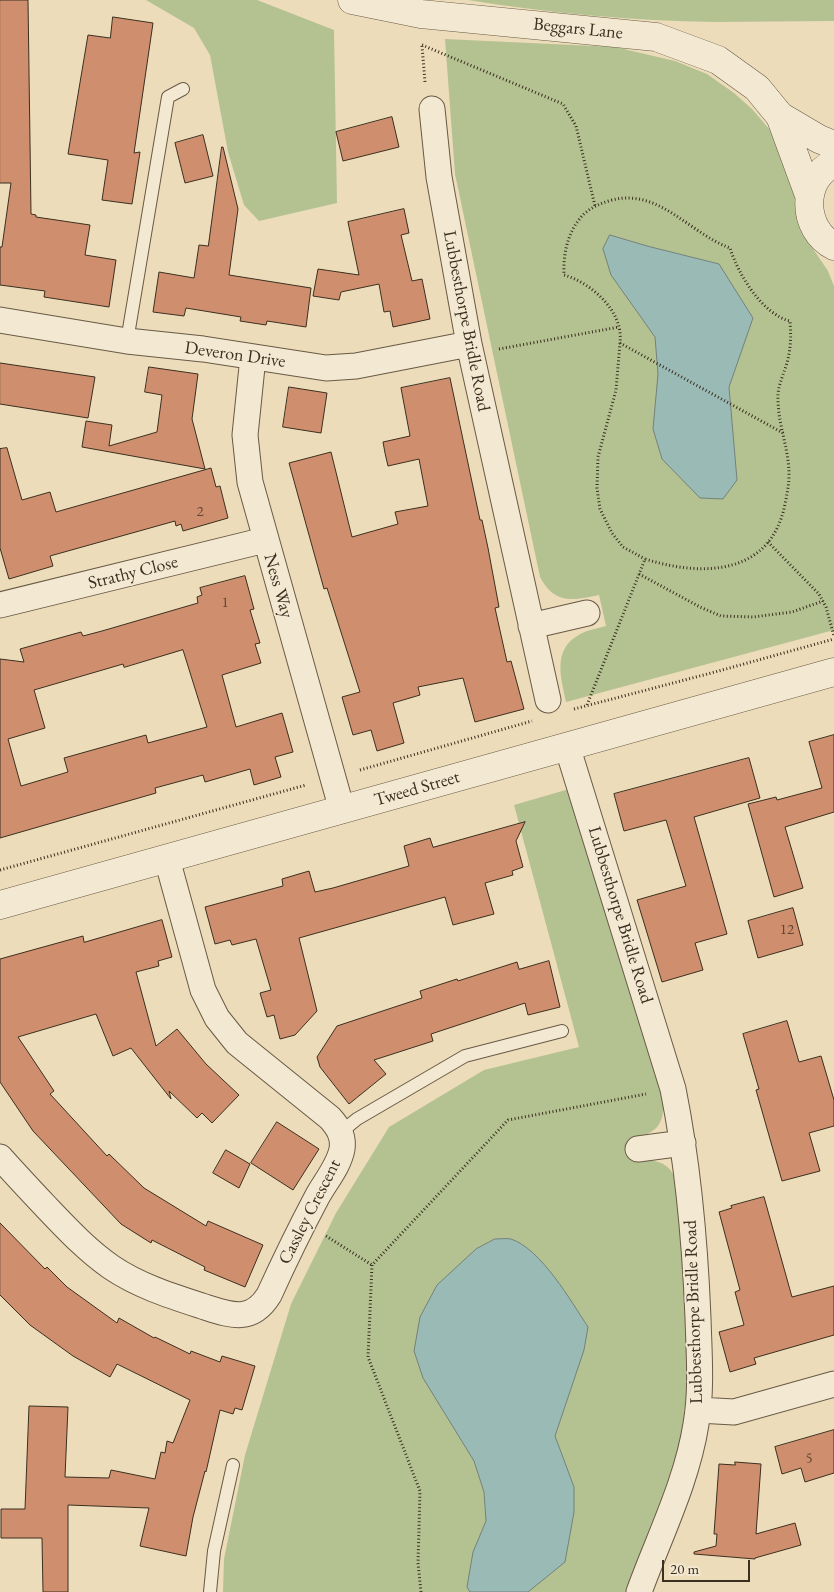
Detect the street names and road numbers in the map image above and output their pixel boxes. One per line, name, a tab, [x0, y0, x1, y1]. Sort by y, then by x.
street label: Beggars Lane	[532, 14, 624, 44]
street label: Lubbesthorpe Bridle Road	[438, 229, 494, 413]
street label: Deveron Drive	[183, 337, 287, 373]
street label: Strathy Close	[86, 551, 180, 595]
street label: Ness Way	[259, 551, 297, 621]
street label: Tweed Street	[372, 766, 462, 812]
street label: Lubbesthorpe Bridle Road	[583, 824, 657, 1006]
street label: Cassley Crescent	[274, 1156, 346, 1268]
street label: Lubbesthorpe Bridle Road	[680, 1220, 708, 1404]

